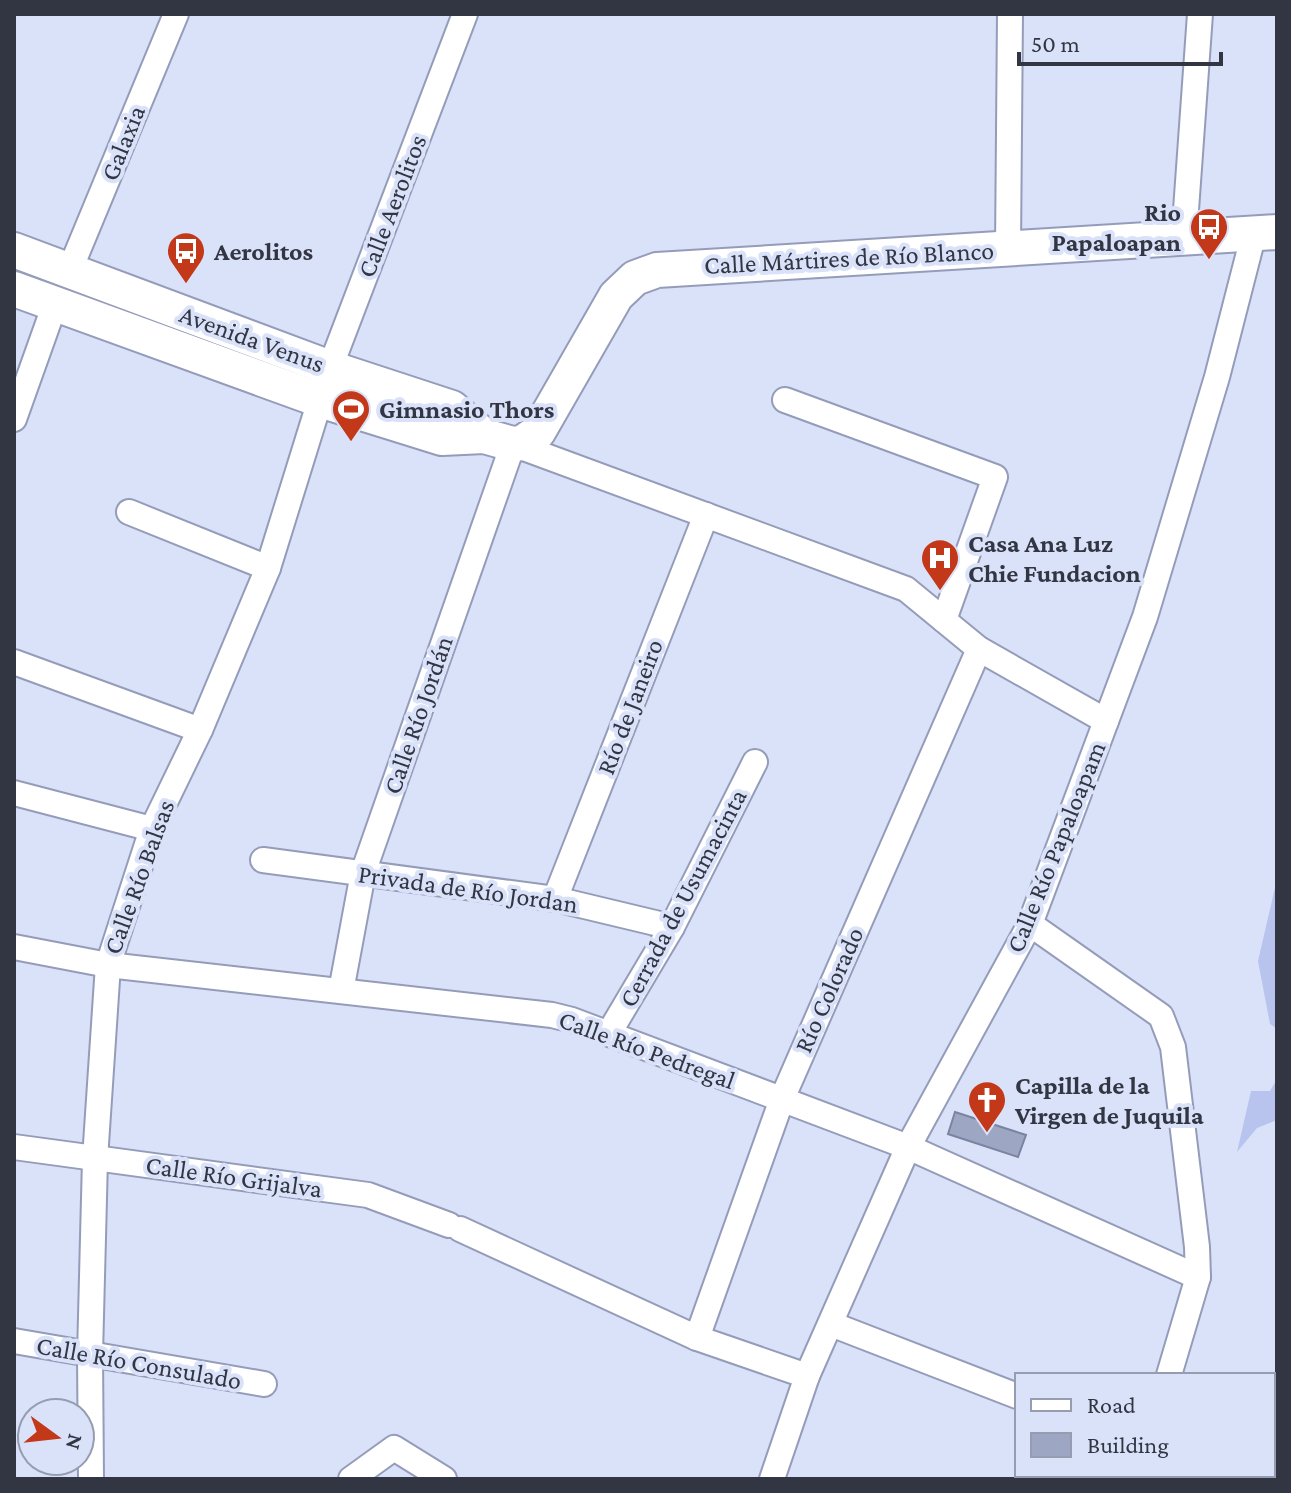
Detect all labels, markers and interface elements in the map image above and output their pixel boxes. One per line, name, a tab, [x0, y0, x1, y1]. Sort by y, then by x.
scale bar	[1019, 16, 1221, 66]
text: 50 m	[1031, 30, 1080, 57]
street label: Galaxia	[95, 101, 151, 185]
street label: Calle Aerolitos	[352, 131, 432, 281]
place label: Rio Papaloapan	[1052, 198, 1181, 257]
bus stop icon: Rio Papaloapan	[1188, 206, 1230, 261]
bus stop icon: Aerolitos	[165, 230, 207, 285]
street label: Calle Mártires de Río Blanco	[703, 236, 995, 280]
place label: Aerolitos	[213, 237, 313, 266]
street label: Avenida Venus	[176, 299, 328, 379]
sports icon: Gimnasio Thors	[330, 388, 372, 443]
place label: Gimnasio Thors	[379, 395, 554, 424]
place label: Casa Ana Luz Chie Fundacion	[968, 529, 1141, 588]
hospital icon: Casa Ana Luz Chie Fundacion	[919, 537, 961, 592]
street label: Calle Río Jordán	[377, 632, 459, 798]
street label: Río de Janeiro	[591, 635, 669, 779]
street label: Calle Río Papaloapam	[1000, 737, 1112, 957]
street label: Cerrada de Usumacinta	[613, 784, 753, 1012]
street label: Calle Río Balsas	[98, 796, 180, 958]
street label: Privada de Río Jordan	[356, 859, 580, 919]
street label: Río Colorado	[788, 923, 870, 1057]
street label: Calle Río Pedregal	[555, 1005, 739, 1095]
place label: Capilla de la Virgen de Juquila	[1014, 1071, 1204, 1130]
church icon: Capilla de la Virgen de Juquila	[966, 1079, 1008, 1134]
street label: Calle Río Grijalva	[144, 1150, 324, 1204]
street label: Calle Río Consulado	[34, 1331, 244, 1395]
legend	[1015, 1373, 1275, 1477]
text: Road	[1087, 1391, 1136, 1418]
north arrow	[16, 1397, 96, 1477]
text: Building	[1087, 1431, 1169, 1458]
text: N	[61, 1432, 89, 1453]

